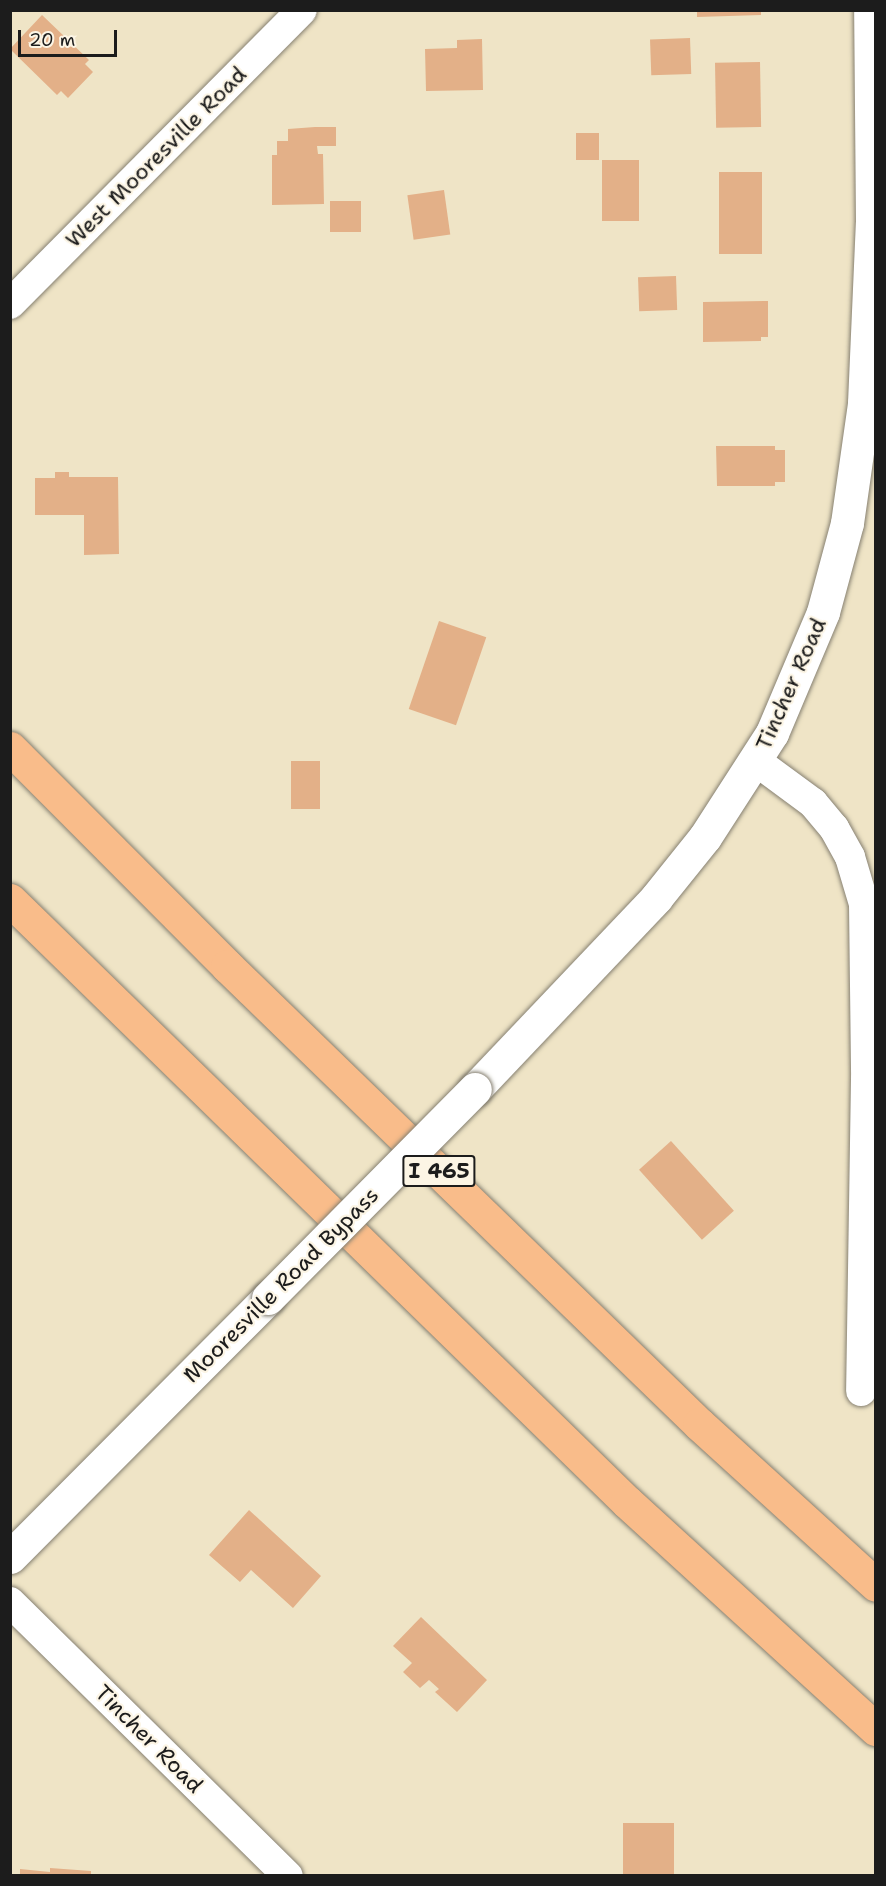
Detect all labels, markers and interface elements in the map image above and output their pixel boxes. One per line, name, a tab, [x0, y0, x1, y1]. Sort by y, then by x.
scale bar	[21, 18, 120, 56]
text: 20 m	[29, 28, 75, 52]
street label: West Mooresville Road	[60, 61, 252, 253]
street label: Tincher Road	[750, 614, 832, 754]
road number: I 465	[402, 1153, 476, 1189]
street label: Mooresville Road Bypass	[178, 1182, 384, 1388]
street label: Tincher Road	[90, 1680, 208, 1798]

